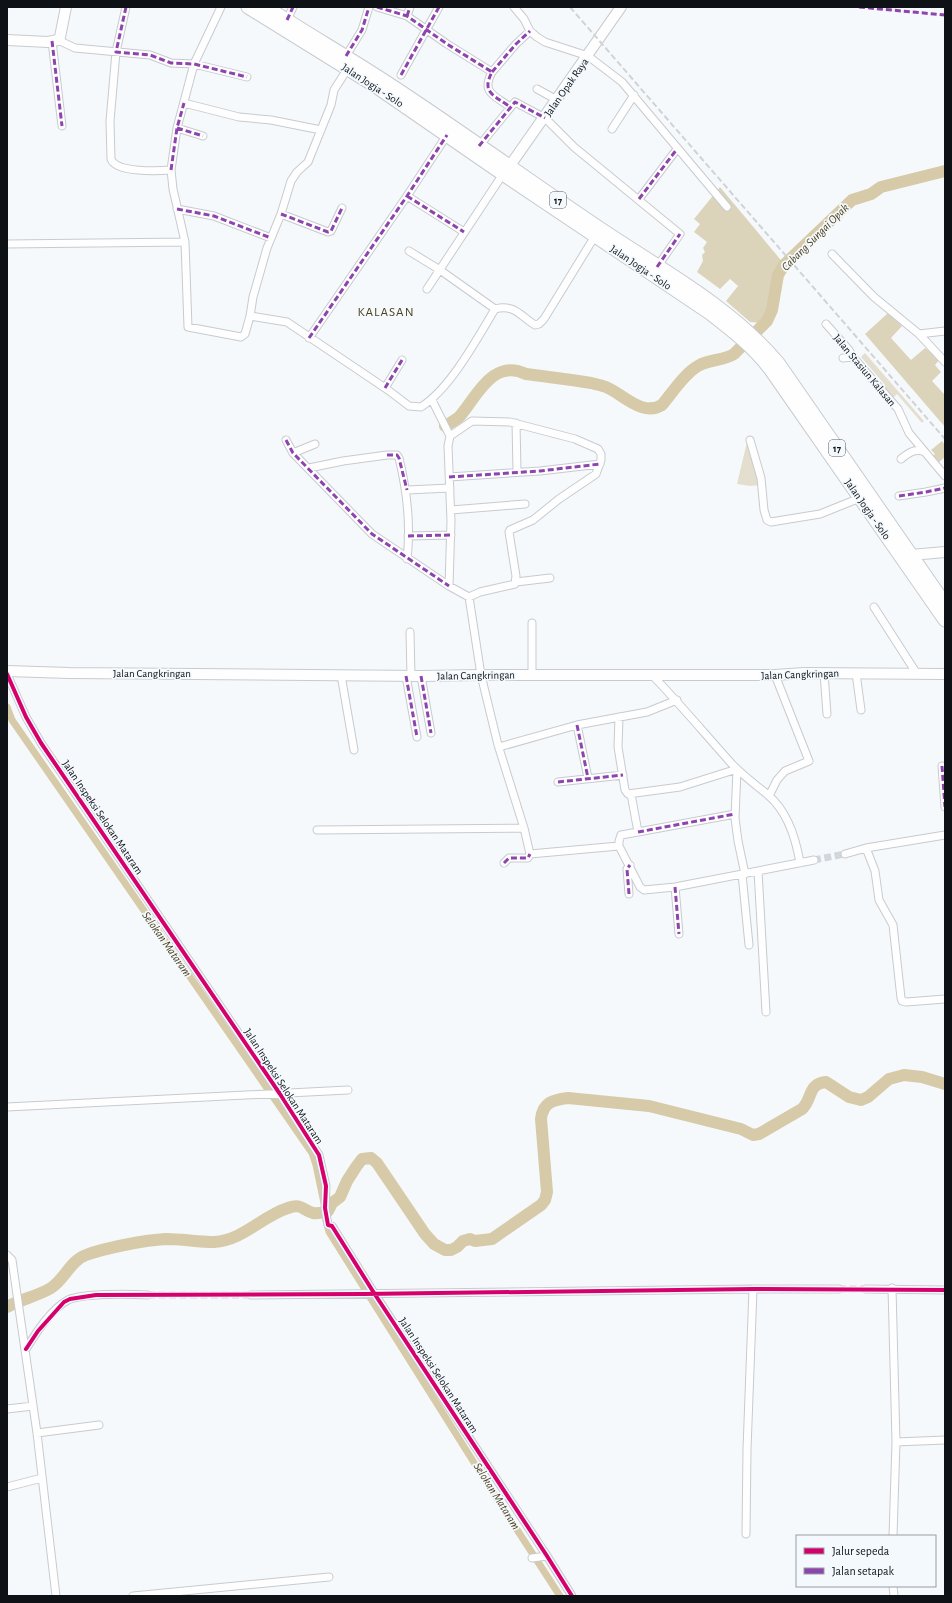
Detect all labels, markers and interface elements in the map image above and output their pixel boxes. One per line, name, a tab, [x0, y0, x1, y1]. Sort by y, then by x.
street label: Jalan Opak Raya	[542, 56, 591, 118]
street label: Jalan Jogja - Solo	[340, 61, 406, 109]
road number: 17	[550, 192, 566, 208]
water label: Cabang Sungai Opak	[779, 201, 852, 274]
street label: Jalan Jogja - Solo	[608, 243, 673, 292]
district label: KALASAN	[357, 306, 415, 319]
street label: Jalan Stasiun Kalasan	[831, 332, 898, 409]
road number: 17	[829, 440, 845, 456]
street label: Jalan Jogja - Solo	[843, 477, 892, 542]
street label: Jalan Cangkringan	[113, 668, 191, 679]
street label: Jalan Cangkringan	[761, 668, 839, 681]
street label: Jalan Cangkringan	[437, 669, 515, 682]
street label: Jalan Inspeksi Selokan Mataram	[60, 758, 145, 876]
water label: Selokan Mataram	[140, 909, 194, 979]
street label: Jalan Inspeksi Selokan Mataram	[242, 1027, 325, 1146]
street label: Jalan Inspeksi Selokan Mataram	[397, 1316, 480, 1435]
water label: Selokan Mataram	[472, 1460, 522, 1532]
legend	[796, 1535, 936, 1587]
text: Jalur sepeda	[832, 1545, 890, 1557]
text: Jalan setapak	[832, 1565, 895, 1577]

